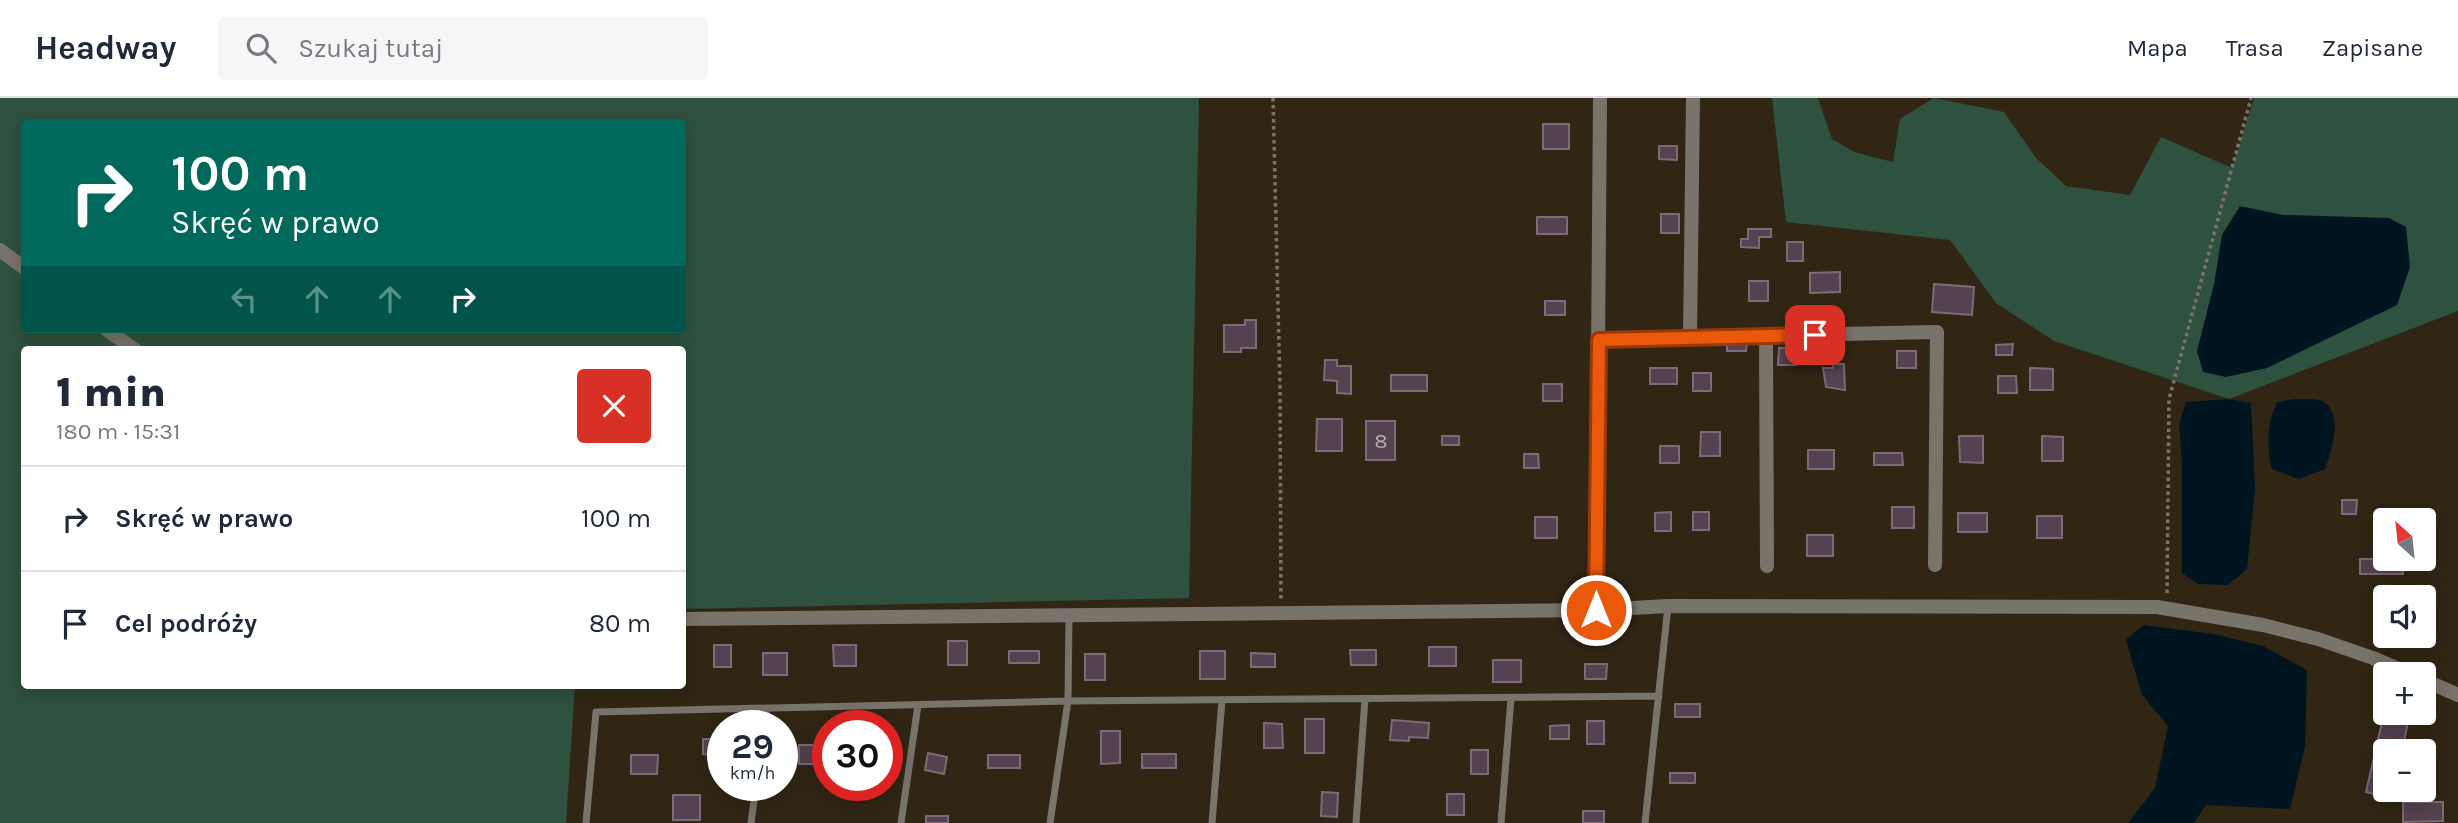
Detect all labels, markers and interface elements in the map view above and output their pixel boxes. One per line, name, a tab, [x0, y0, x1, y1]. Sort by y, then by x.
search box	[218, 17, 708, 80]
text: Headway	[35, 29, 176, 67]
icon: search	[242, 29, 280, 67]
text: Szukaj tutaj	[298, 33, 443, 64]
text: Mapa	[2127, 34, 2188, 62]
text: Trasa	[2226, 34, 2284, 62]
text: Zapisane	[2322, 34, 2423, 62]
text: 100 m	[171, 145, 309, 202]
icon: right	[56, 147, 147, 238]
text: Skręć w prawo	[171, 204, 380, 241]
icon: left	[225, 280, 263, 318]
icon: ahead	[298, 280, 336, 318]
icon: ahead	[371, 280, 409, 318]
icon: right	[444, 280, 482, 318]
pin	[1785, 305, 1845, 365]
icon: arrive	[1796, 316, 1834, 354]
text: 1 min	[56, 367, 166, 417]
button: close	[577, 369, 651, 443]
text: 180 m · 15:31	[56, 418, 180, 445]
house number: 8	[1375, 429, 1387, 453]
icon: right	[56, 500, 94, 538]
text: Skręć w prawo	[115, 503, 293, 534]
text: 100 m	[581, 503, 651, 534]
north arrow	[2373, 508, 2436, 570]
map controls	[2373, 508, 2436, 802]
position arrow	[1559, 573, 1633, 647]
button: sound	[2373, 585, 2436, 648]
icon: arrive	[56, 605, 94, 643]
text: Cel podróży	[115, 608, 257, 639]
text: 80 m	[589, 608, 651, 639]
button: +	[2373, 662, 2436, 725]
speed limit sign: 30	[812, 710, 903, 801]
text: 29	[731, 726, 774, 767]
button: −	[2373, 739, 2436, 802]
text: km/h	[730, 762, 775, 784]

